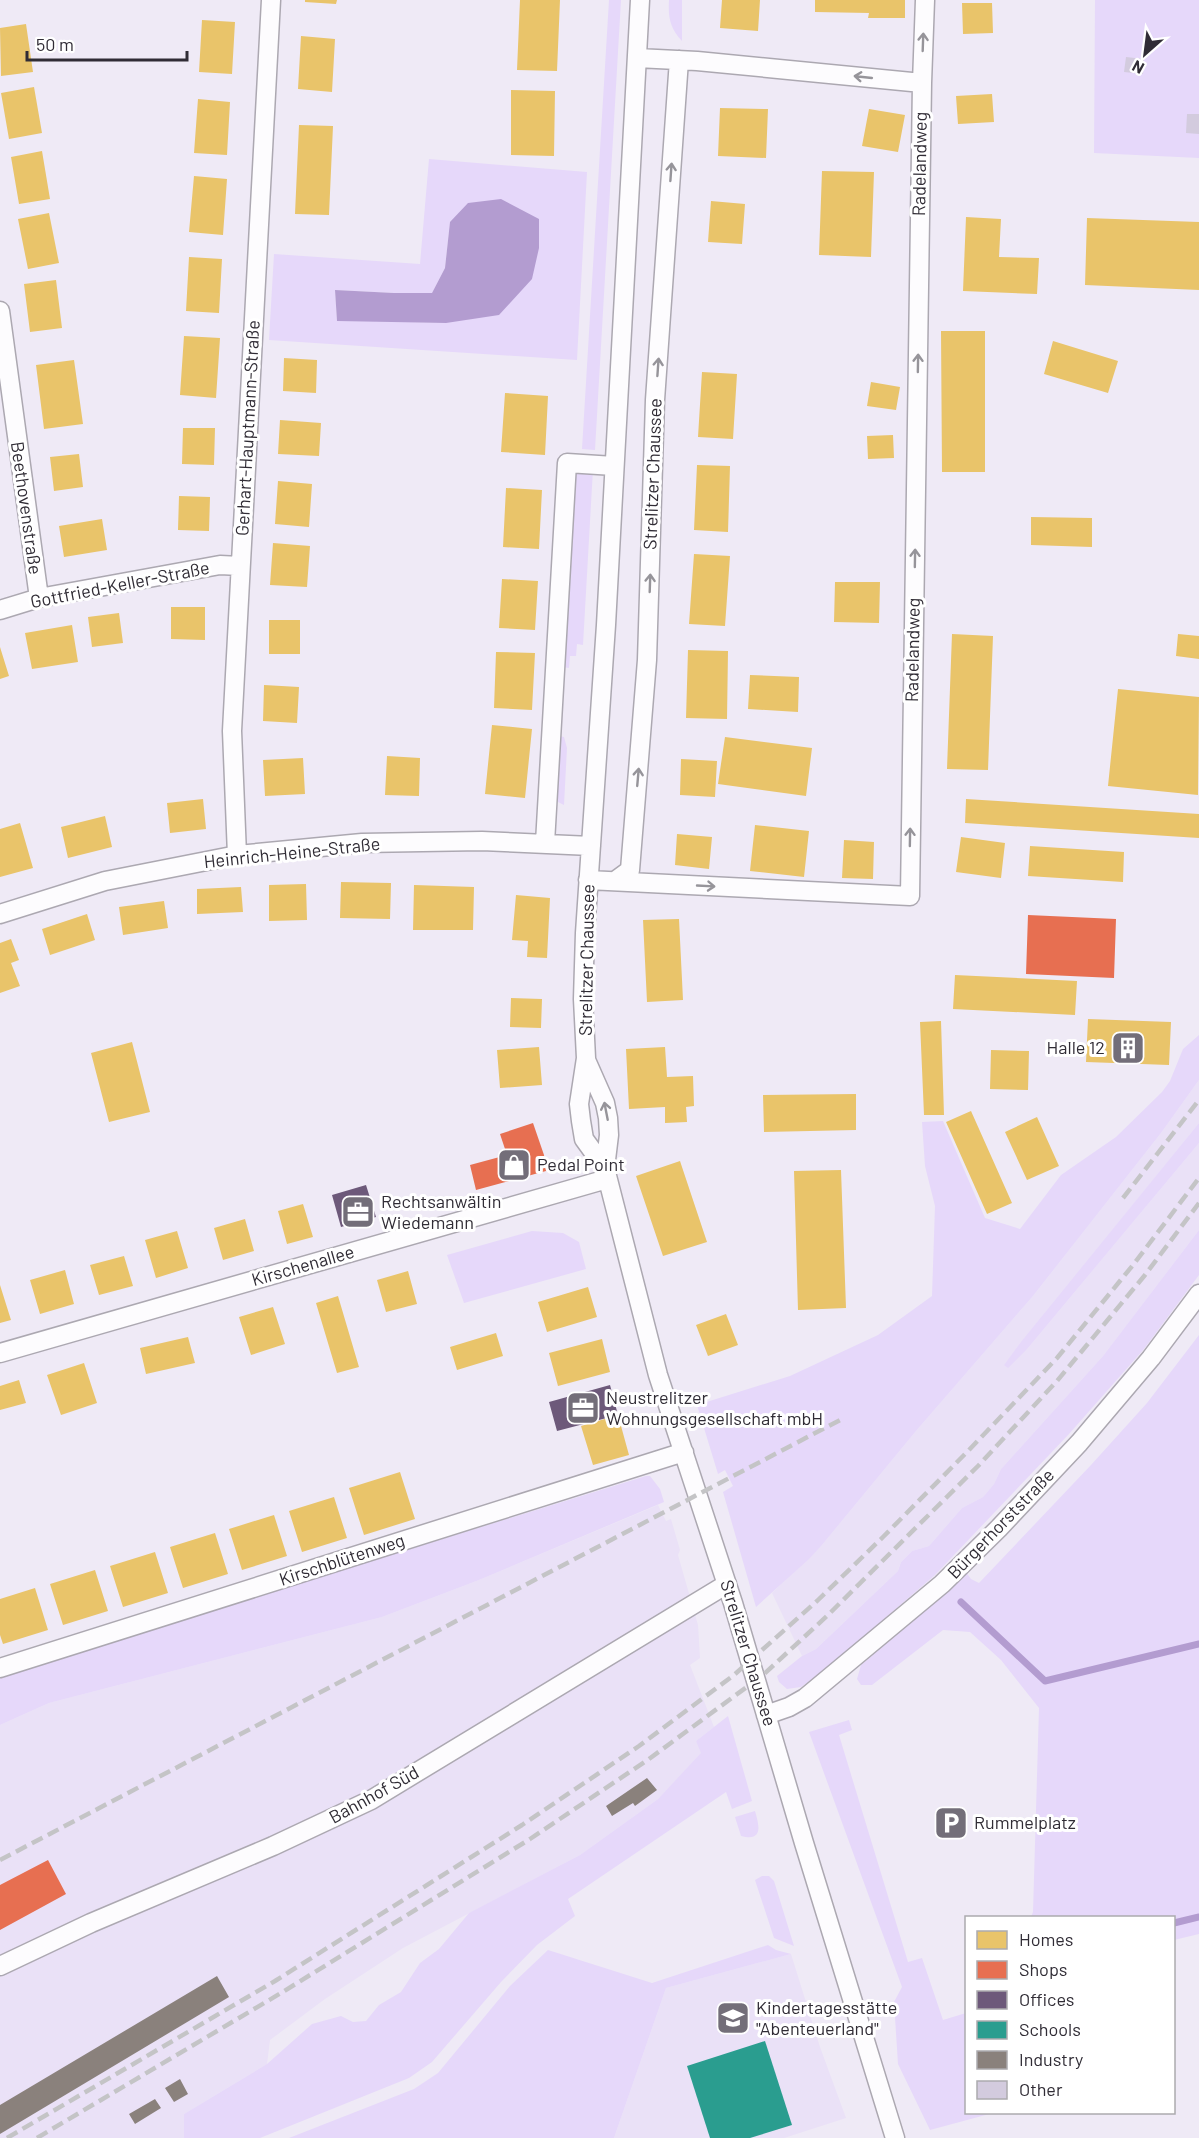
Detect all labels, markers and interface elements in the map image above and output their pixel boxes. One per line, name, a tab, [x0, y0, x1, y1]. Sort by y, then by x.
scale bar	[27, 24, 188, 62]
north arrow	[1115, 24, 1175, 84]
text: 50 m	[36, 33, 74, 55]
one-way arrow	[918, 33, 929, 53]
text: N	[1129, 57, 1147, 79]
one-way arrow	[854, 71, 874, 82]
street label: Radelandweg	[907, 112, 931, 216]
one-way arrow	[666, 163, 677, 183]
street label: Gerhart-Hauptmann-Straße	[230, 319, 264, 536]
one-way arrow	[912, 354, 923, 374]
one-way arrow	[652, 357, 663, 377]
street label: Strelitzer Chaussee	[638, 398, 666, 550]
street label: Beethovenstraße	[7, 440, 47, 576]
one-way arrow	[909, 549, 920, 569]
street label: Gottfried-Keller-Straße	[28, 556, 211, 612]
one-way arrow	[644, 573, 656, 593]
street label: Radelandweg	[900, 598, 924, 702]
one-way arrow	[633, 768, 644, 788]
one-way arrow	[905, 828, 916, 848]
street label: Heinrich-Heine-Straße	[203, 832, 381, 872]
one-way arrow	[696, 880, 716, 891]
street label: Strelitzer Chaussee	[574, 884, 598, 1036]
building icon: Halle 12	[1110, 1030, 1146, 1066]
place label: Halle 12	[1047, 1036, 1105, 1058]
one-way arrow	[600, 1102, 611, 1121]
shop icon: Pedal Point	[496, 1147, 532, 1183]
place label: Pedal Point	[537, 1153, 625, 1175]
place label: Rechtsanwältin Wiedemann	[381, 1190, 502, 1233]
office icon: Rechtsanwältin Wiedemann	[340, 1194, 376, 1230]
street label: Kirschenallee	[249, 1240, 357, 1290]
place label: Neustrelitzer Wohnungsgesellschaft mbH	[606, 1386, 823, 1429]
office icon: Neustrelitzer Wohnungsgesellschaft mbH	[565, 1390, 601, 1426]
street label: Bürgerhorststraße	[942, 1464, 1058, 1583]
street label: Kirschblütenweg	[276, 1528, 407, 1590]
street label: Strelitzer Chaussee	[716, 1577, 782, 1729]
street label: Bahnhof Süd	[325, 1760, 422, 1828]
parking icon: Rummelplatz	[933, 1805, 969, 1841]
place label: Rummelplatz	[974, 1811, 1076, 1833]
legend	[965, 1916, 1175, 2114]
text: Homes	[1019, 1928, 1073, 1950]
text: Shops	[1019, 1958, 1068, 1980]
text: Offices	[1019, 1988, 1075, 2010]
place label: Kindertagesstätte "Abenteuerland"	[756, 1996, 897, 2039]
school or university icon: Kindertagesstätte "Abenteuerland"	[715, 2000, 751, 2036]
text: Schools	[1019, 2018, 1081, 2040]
text: Industry	[1019, 2048, 1083, 2070]
text: Other	[1019, 2078, 1063, 2100]

